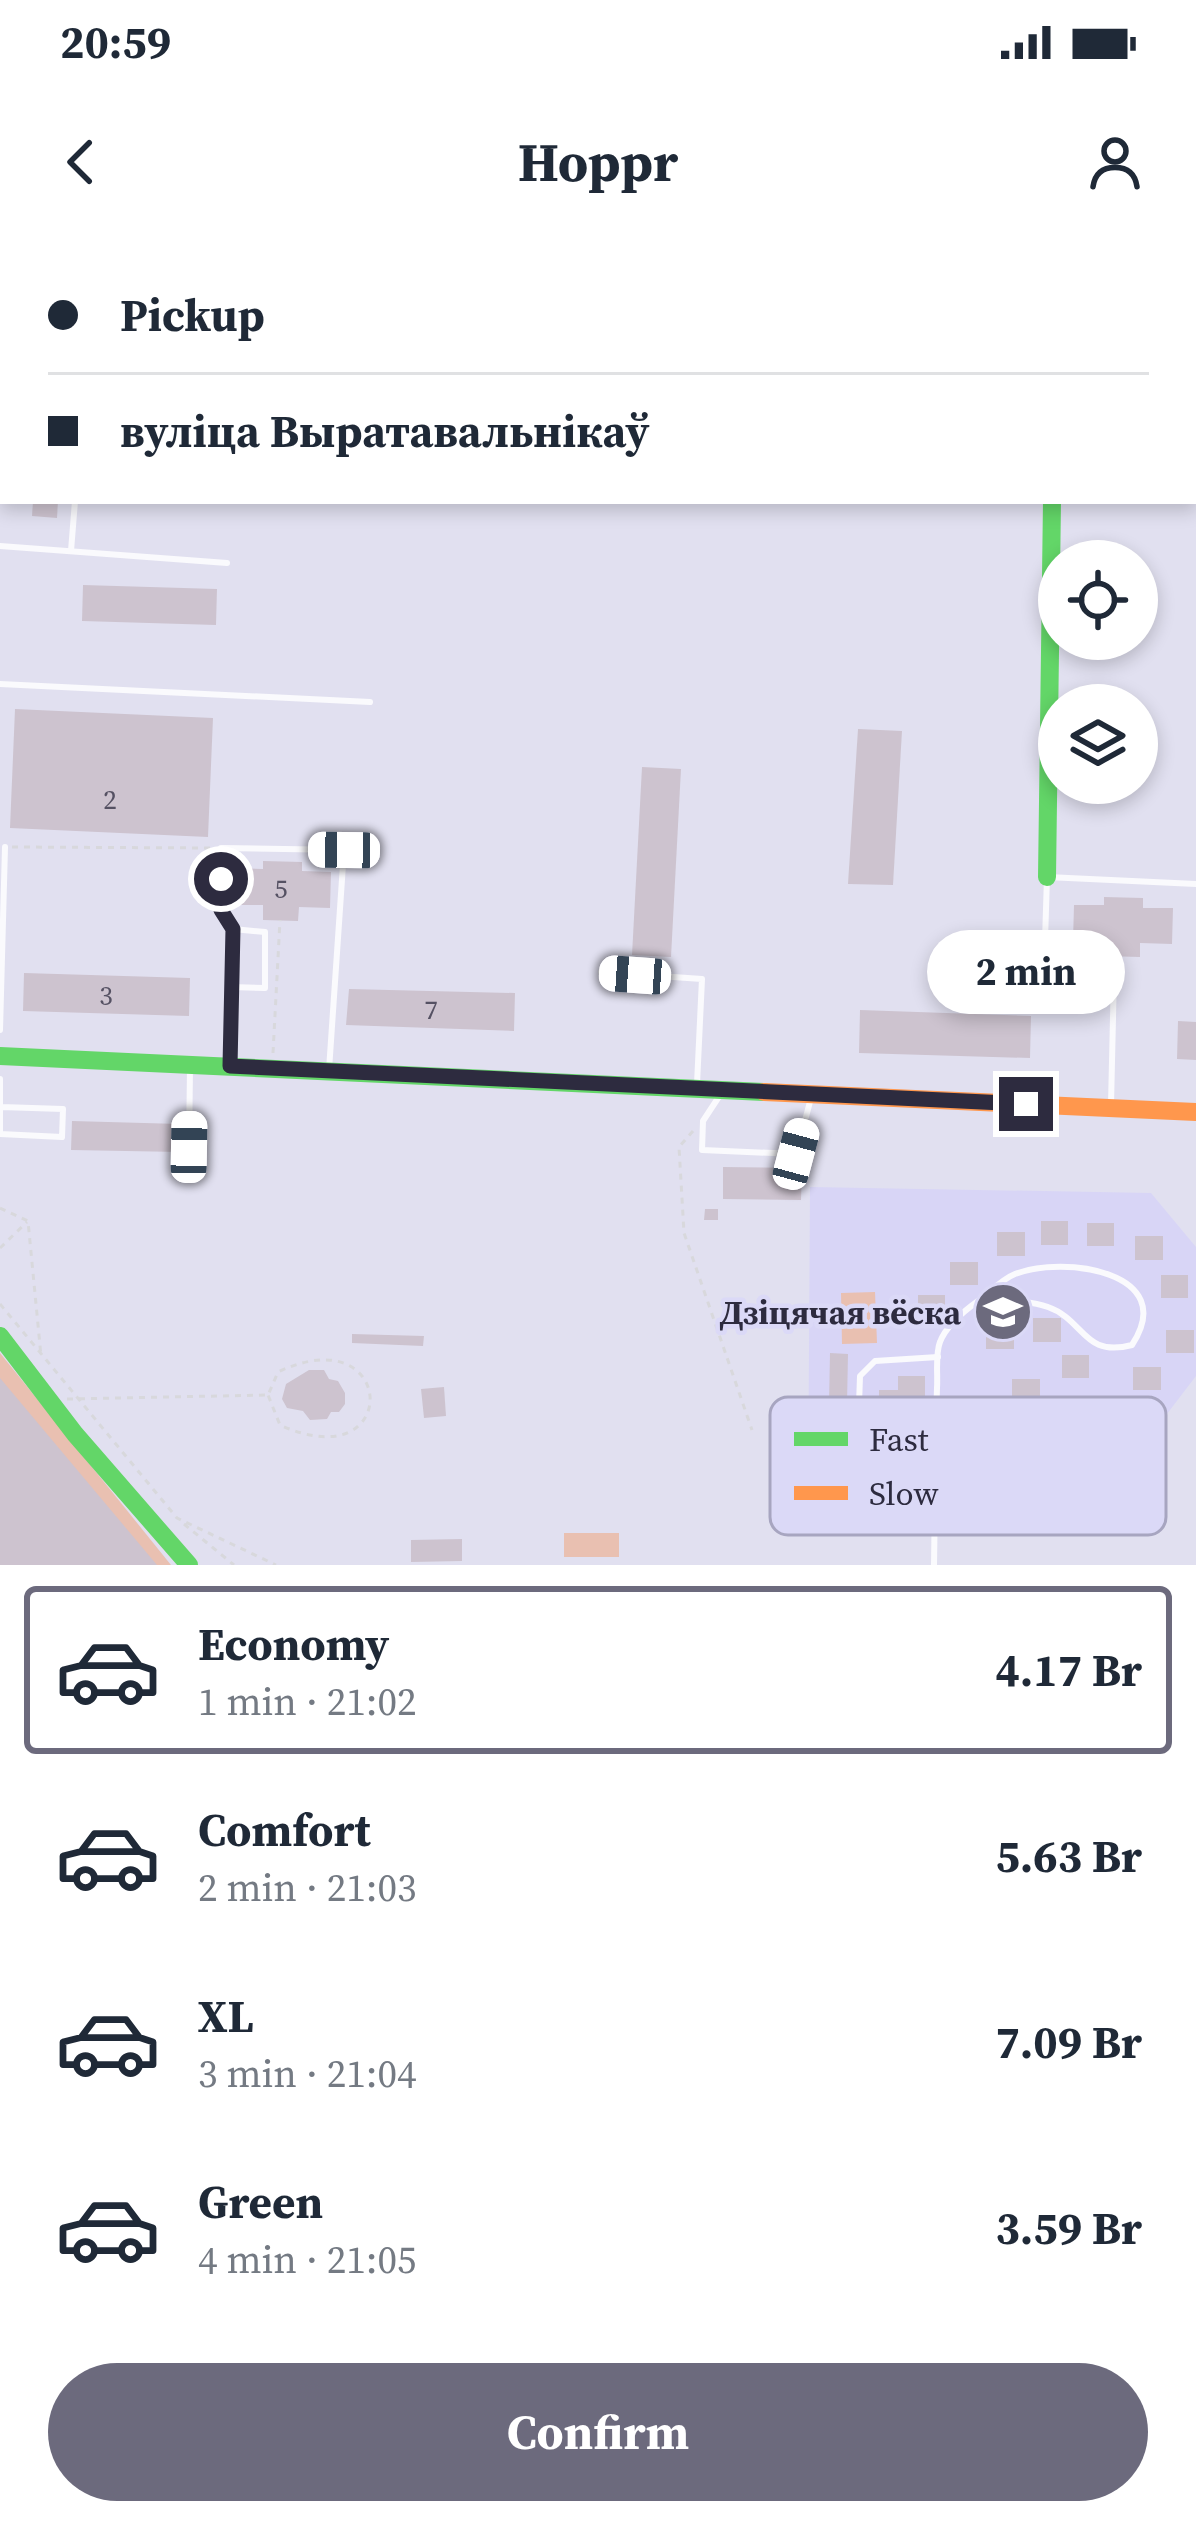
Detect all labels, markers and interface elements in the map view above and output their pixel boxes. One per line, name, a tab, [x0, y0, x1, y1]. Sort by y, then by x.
text: 20:59	[60, 11, 171, 73]
text: Hoppr	[518, 125, 678, 199]
icon: back	[48, 129, 114, 195]
icon: person	[1082, 129, 1148, 195]
text: Pickup	[120, 284, 265, 346]
text: вуліца Выратавальнікаў	[120, 400, 650, 462]
map controls	[1038, 540, 1158, 804]
button: locate	[1038, 540, 1158, 660]
button: layers	[1038, 684, 1158, 804]
house number: 2	[103, 781, 117, 818]
car	[308, 831, 380, 869]
route start	[194, 852, 248, 906]
house number: 5	[274, 870, 288, 907]
callout: 2 min	[927, 930, 1125, 1014]
text: 2 min	[975, 945, 1077, 998]
car	[598, 955, 672, 995]
house number: 3	[99, 977, 113, 1014]
house number: 7	[424, 991, 438, 1028]
route end	[999, 1077, 1053, 1131]
car	[170, 1111, 208, 1183]
car	[769, 1115, 823, 1193]
school or university icon: Дзіцячая вёска	[972, 1281, 1034, 1343]
place label: Дзіцячая вёска	[720, 1290, 961, 1335]
legend	[770, 1397, 1166, 1535]
text: Fast	[869, 1417, 929, 1462]
text: Slow	[869, 1471, 939, 1516]
text: Economy	[198, 1613, 389, 1675]
icon: car	[54, 1616, 162, 1724]
text: 4.17 Br	[995, 1639, 1142, 1701]
text: 1 min · 21:02	[198, 1675, 417, 1728]
text: Comfort	[198, 1799, 371, 1861]
icon: car	[54, 1802, 162, 1910]
text: 5.63 Br	[995, 1825, 1142, 1887]
text: 2 min · 21:03	[198, 1861, 417, 1914]
text: XL	[198, 1985, 254, 2047]
icon: car	[54, 1988, 162, 2096]
text: 7.09 Br	[995, 2011, 1142, 2073]
text: 3 min · 21:04	[198, 2047, 417, 2100]
text: Green	[198, 2171, 323, 2233]
icon: car	[54, 2174, 162, 2282]
text: 3.59 Br	[995, 2197, 1142, 2259]
text: 4 min · 21:05	[198, 2233, 417, 2286]
button: Confirm	[48, 2363, 1148, 2501]

